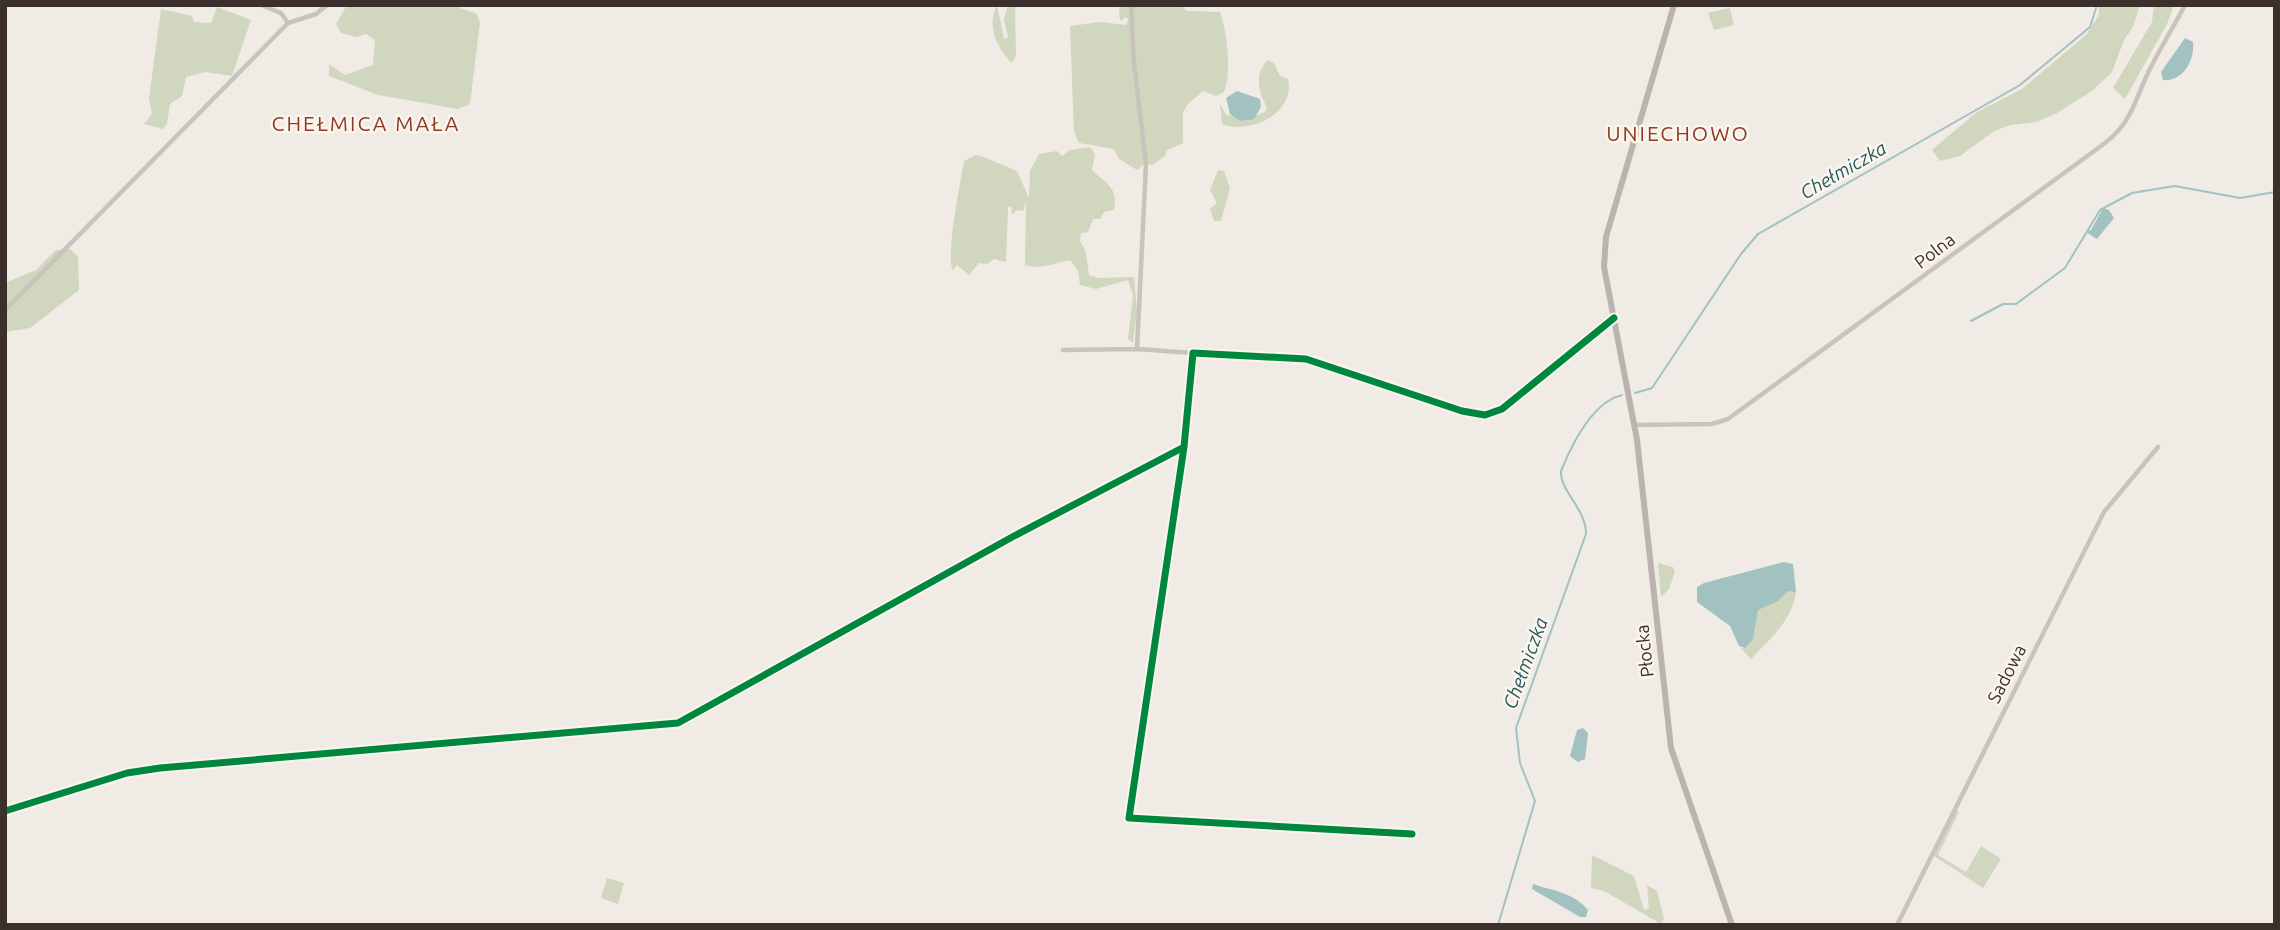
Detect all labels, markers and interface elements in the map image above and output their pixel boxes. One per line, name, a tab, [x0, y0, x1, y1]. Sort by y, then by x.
district label: CHEŁMICA MAŁA	[272, 111, 460, 135]
district label: UNIECHOWO	[1606, 121, 1750, 145]
water label: Chełmiczka	[1796, 137, 1890, 203]
street label: Polna	[1910, 229, 1959, 272]
water label: Chełmiczka	[1498, 614, 1552, 712]
street label: Płocka	[1631, 624, 1657, 678]
street label: Sadowa	[1983, 641, 2029, 706]

